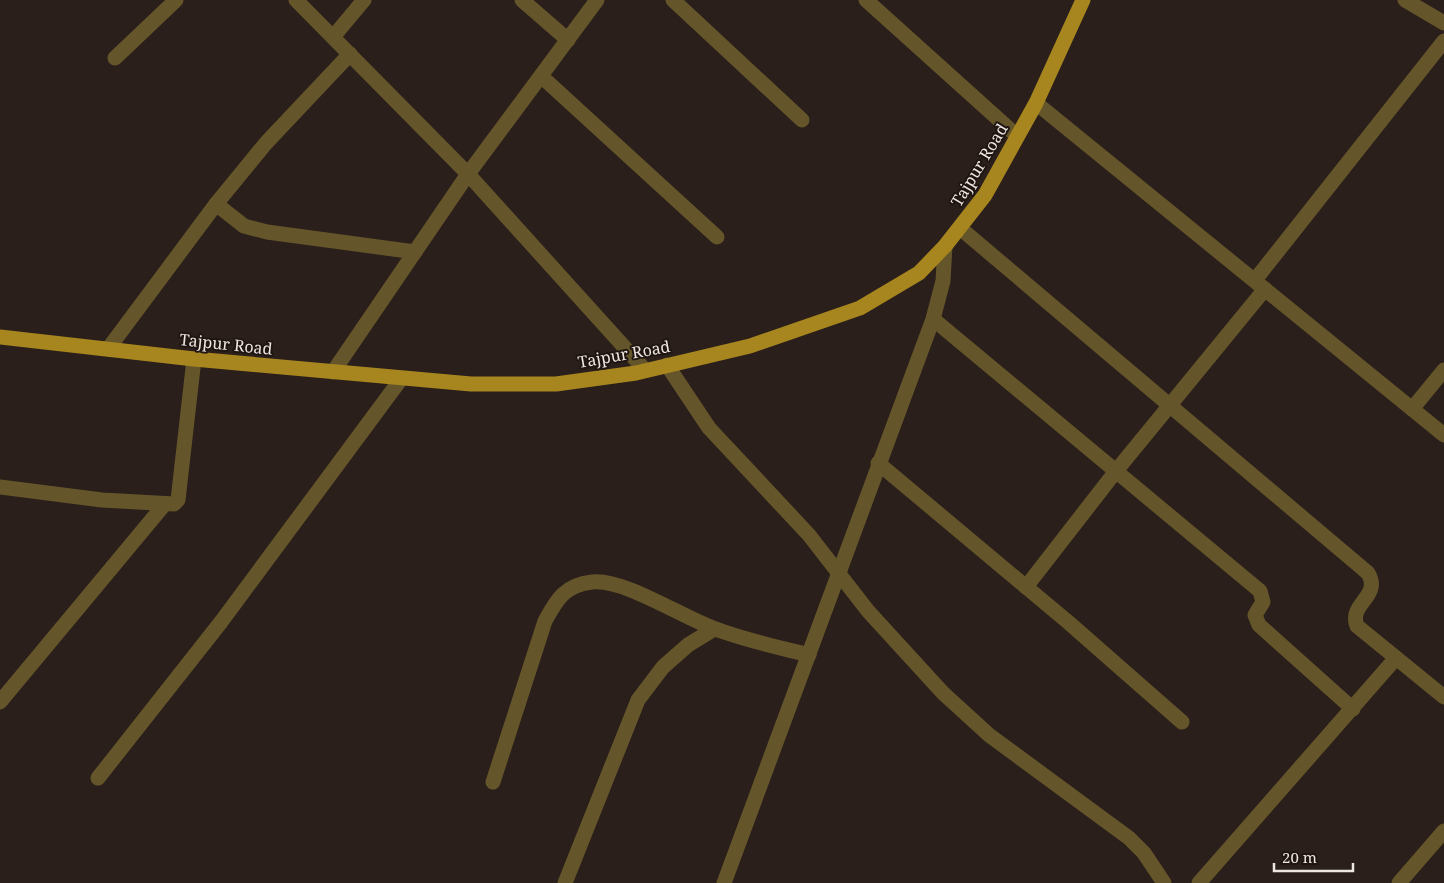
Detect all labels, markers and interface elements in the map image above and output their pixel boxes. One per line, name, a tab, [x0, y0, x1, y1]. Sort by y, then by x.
street label: Tajpur Road	[946, 119, 1013, 211]
street label: Tajpur Road	[178, 328, 274, 360]
street label: Tajpur Road	[576, 335, 672, 373]
scale bar	[1274, 840, 1353, 872]
text: 20 m	[1282, 847, 1317, 867]

